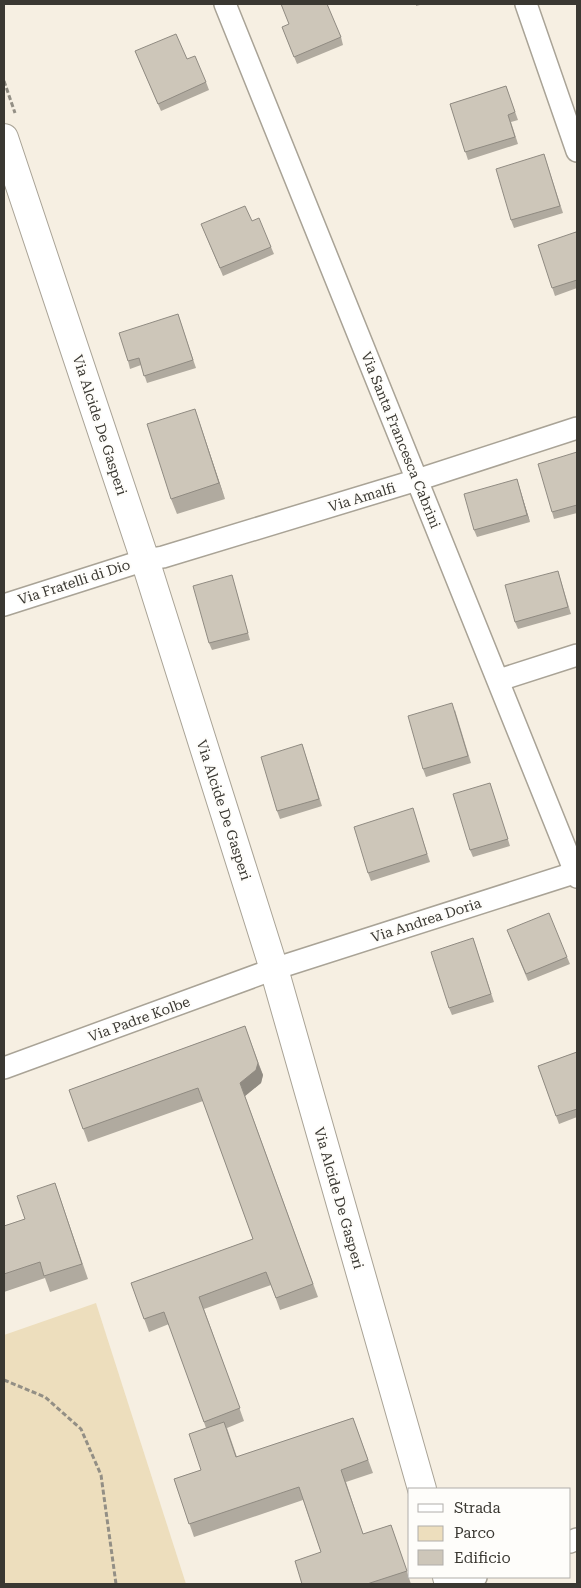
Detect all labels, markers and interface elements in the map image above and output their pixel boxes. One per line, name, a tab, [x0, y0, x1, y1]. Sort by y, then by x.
street label: Via Santa Francesca Cabrini	[358, 349, 444, 531]
street label: Via Alcide De Gasperi	[70, 353, 130, 498]
street label: Via Amalfi	[327, 479, 398, 515]
street label: Via Fratelli di Dio	[16, 556, 132, 608]
street label: Via Alcide De Gasperi	[194, 738, 254, 883]
street label: Via Andrea Doria	[369, 895, 483, 945]
street label: Via Padre Kolbe	[86, 993, 192, 1045]
street label: Via Alcide De Gasperi	[311, 1125, 367, 1271]
legend	[408, 1488, 571, 1578]
text: Strada	[454, 1499, 501, 1517]
text: Parco	[454, 1524, 495, 1542]
text: Edificio	[454, 1549, 511, 1567]

